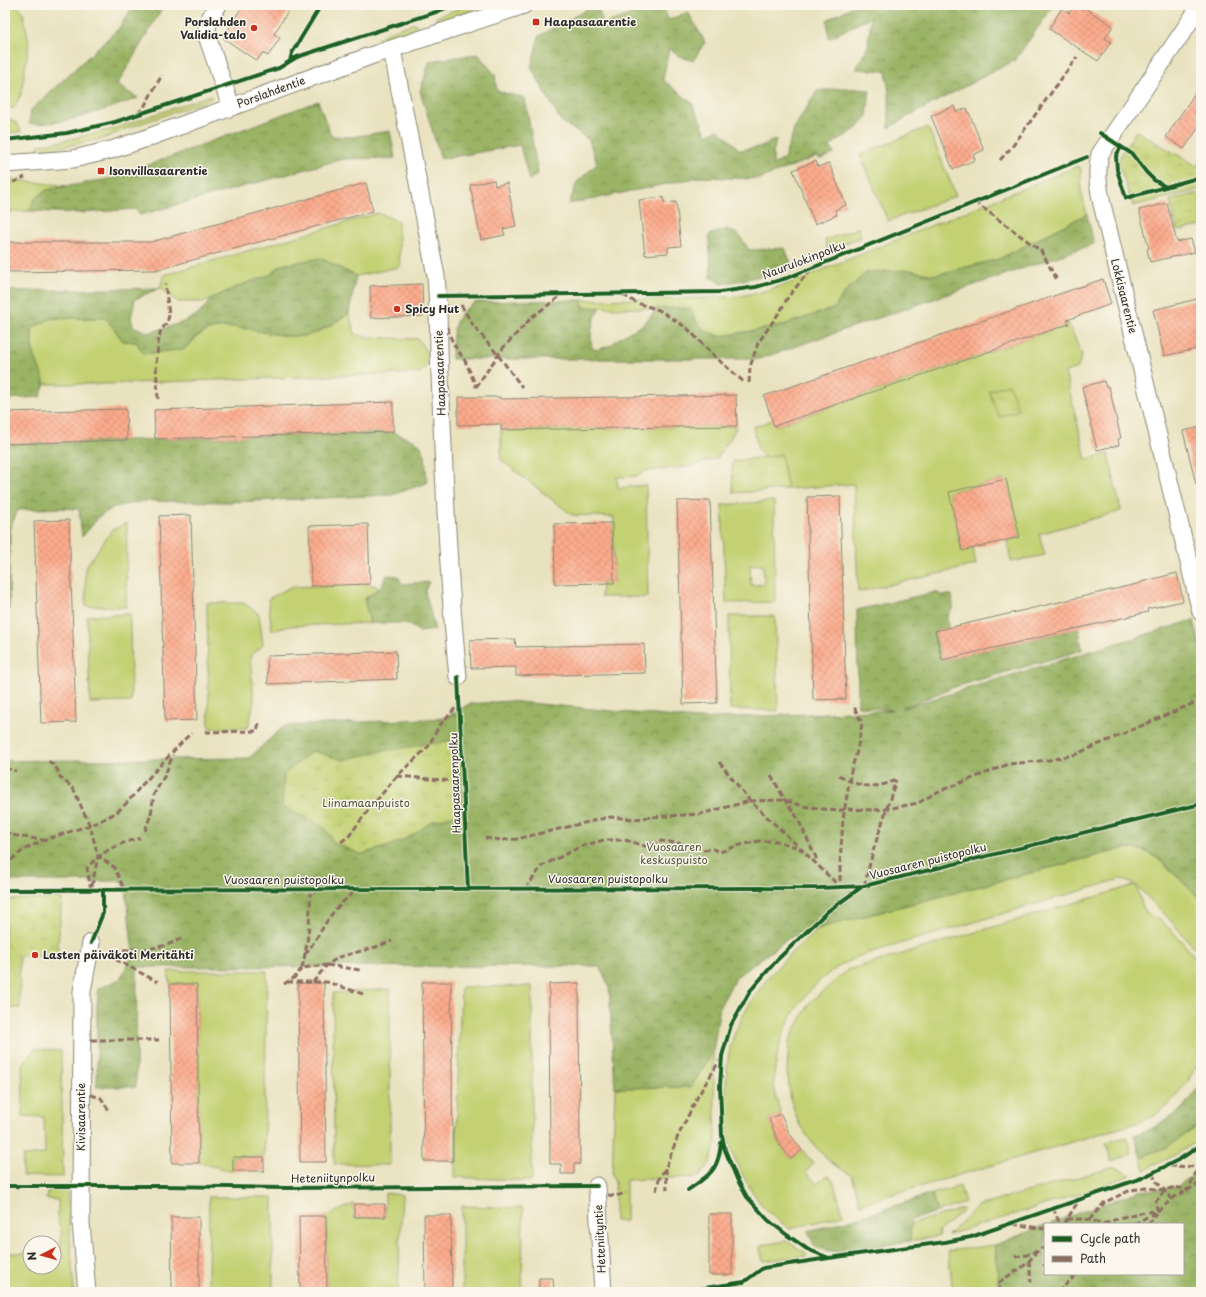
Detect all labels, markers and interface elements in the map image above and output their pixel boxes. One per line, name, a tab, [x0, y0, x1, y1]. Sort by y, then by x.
place label: Porslahden Validia-talo	[180, 13, 247, 43]
place label: Haapasaarentie	[544, 13, 636, 30]
marker: Haapasaarentie	[531, 17, 541, 27]
marker: Porslahden Validia-talo	[249, 23, 259, 33]
street label: Porslahdentie	[234, 71, 307, 112]
place label: Isonvillasaarentie	[109, 162, 208, 179]
marker: Isonvillasaarentie	[96, 166, 106, 176]
street label: Naurulokinpolku	[760, 236, 848, 283]
street label: Lokkisaarentie	[1107, 257, 1142, 335]
place label: Spicy Hut	[405, 300, 459, 317]
marker: Spicy Hut	[392, 304, 402, 314]
street label: Haapasaarentie	[430, 330, 449, 416]
street label: Haapasaarenpolku	[444, 732, 465, 834]
park label: Liinamaanpuisto	[322, 794, 410, 811]
park label: Vuosaaren keskuspuisto	[640, 838, 708, 868]
street label: Vuosaaren puistopolku	[868, 838, 988, 883]
street label: Vuosaaren puistopolku	[548, 870, 668, 887]
street label: Vuosaaren puistopolku	[224, 871, 344, 888]
place label: Lasten päiväkoti Meritähti	[43, 946, 194, 963]
marker: Lasten päiväkoti Meritähti	[30, 950, 40, 960]
street label: Kivisaarentie	[72, 1083, 89, 1151]
street label: Heteniitynpolku	[291, 1168, 375, 1187]
street label: Heteniityntie	[589, 1204, 610, 1274]
legend	[1044, 1223, 1184, 1275]
text: Cycle path	[1080, 1229, 1141, 1247]
north arrow	[22, 1235, 62, 1275]
text: Path	[1080, 1249, 1106, 1267]
text: N	[23, 1251, 40, 1261]

